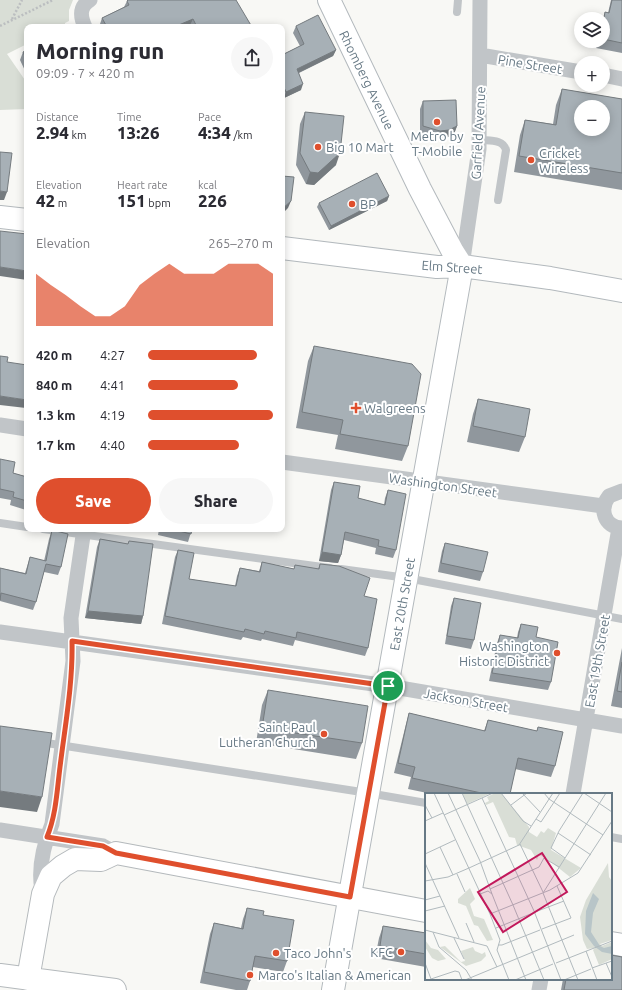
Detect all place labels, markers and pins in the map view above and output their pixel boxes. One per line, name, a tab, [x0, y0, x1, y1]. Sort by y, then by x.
marker: Metro by T-Mobile	[432, 117, 442, 127]
place label: Metro by T-Mobile	[411, 129, 463, 158]
place label: Big 10 Mart	[326, 140, 394, 154]
marker: Big 10 Mart	[313, 142, 323, 152]
place label: Cricket Wireless	[539, 146, 589, 175]
marker: Cricket Wireless	[526, 155, 536, 165]
place label: BP	[360, 197, 376, 211]
marker: BP	[347, 199, 357, 209]
place label: Walgreens	[364, 401, 426, 415]
marker: Walgreens	[351, 403, 361, 413]
place label: Washington Historic District	[459, 639, 549, 668]
marker: Washington Historic District	[552, 648, 562, 658]
pin	[371, 669, 405, 703]
place label: Saint Paul Lutheran Church	[219, 720, 317, 749]
marker: Saint Paul Lutheran Church	[319, 729, 329, 739]
place label: KFC	[370, 945, 393, 959]
place label: Taco John's	[284, 946, 352, 960]
marker: KFC	[396, 947, 406, 957]
marker: Taco John's	[271, 948, 281, 958]
place label: Marco's Italian & American	[258, 968, 411, 982]
marker: Marco's Italian & American	[245, 970, 255, 980]

